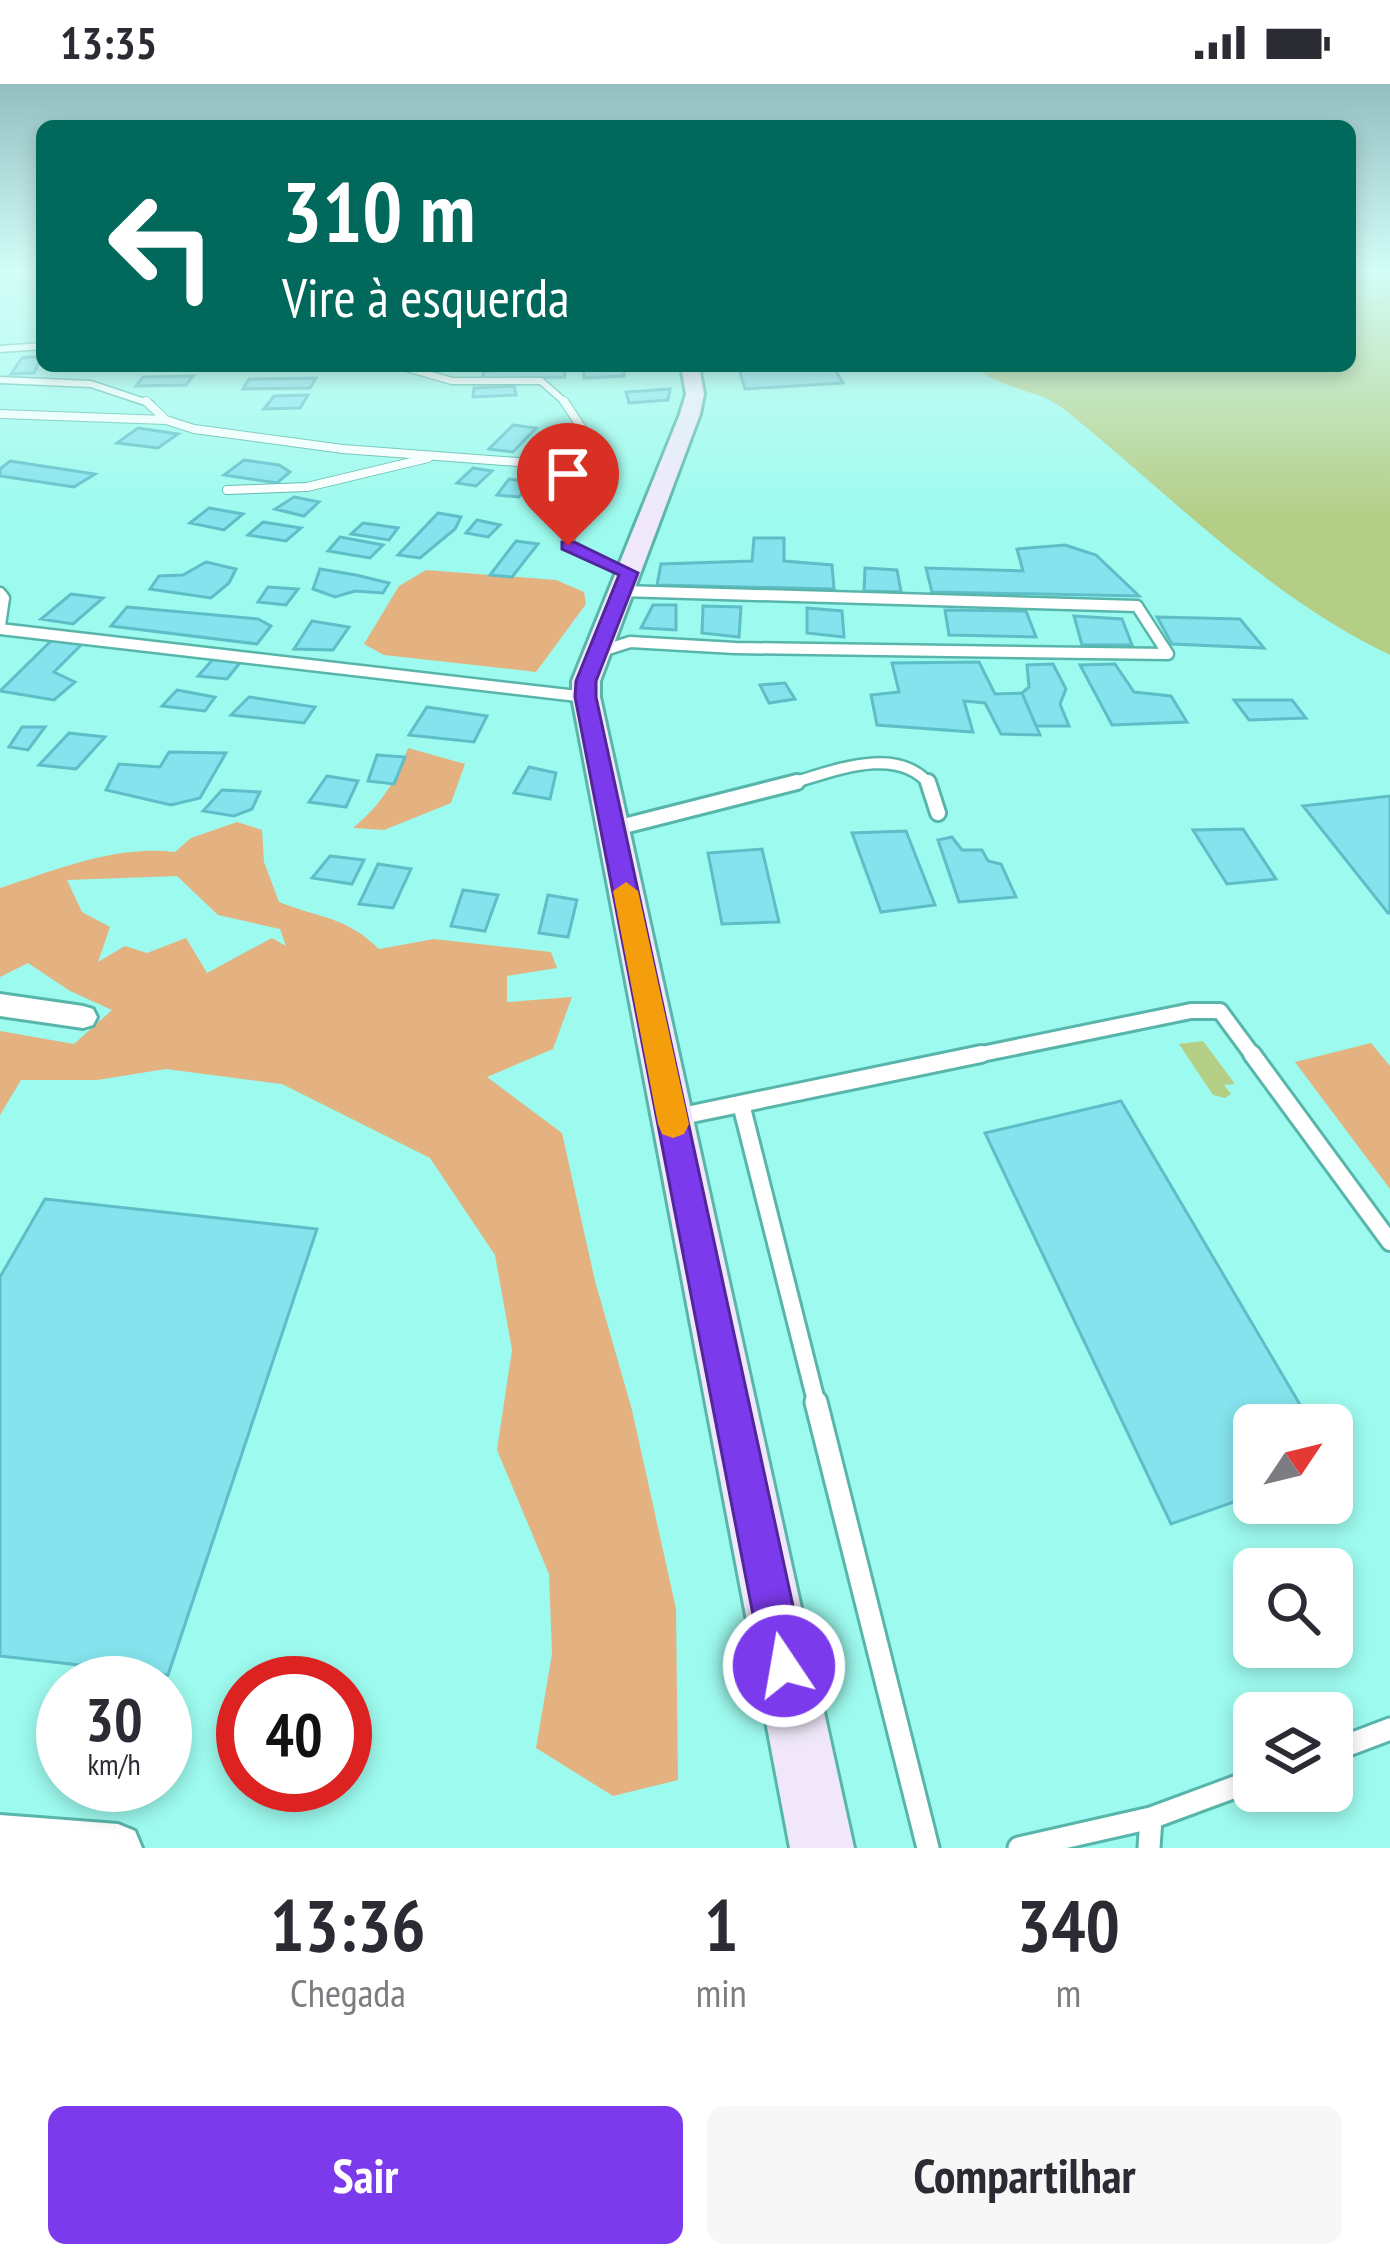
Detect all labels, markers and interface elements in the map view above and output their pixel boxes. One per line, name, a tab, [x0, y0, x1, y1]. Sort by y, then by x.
text: 13:35	[60, 13, 157, 71]
text: 310 m	[282, 156, 475, 265]
icon: left	[84, 168, 240, 324]
text: Vire à esquerda	[282, 262, 570, 332]
pin	[517, 423, 619, 546]
icon: arrive	[535, 441, 601, 507]
north arrow	[1233, 1404, 1353, 1524]
map controls	[1233, 1404, 1353, 1812]
button: search	[1233, 1548, 1353, 1668]
position arrow	[721, 1603, 847, 1729]
speed limit sign: 40	[216, 1656, 372, 1812]
text: 30	[85, 1680, 143, 1758]
button: layers	[1233, 1692, 1353, 1812]
text: km/h	[87, 1744, 141, 1783]
text: 13:36	[270, 1878, 426, 1971]
text: 1	[704, 1878, 738, 1971]
text: 340	[1017, 1878, 1120, 1971]
text: Chegada	[290, 1967, 406, 2018]
text: min	[696, 1967, 747, 2018]
text: m	[1056, 1967, 1081, 2018]
button: Sair	[48, 2106, 683, 2244]
button: Compartilhar	[707, 2106, 1342, 2244]

